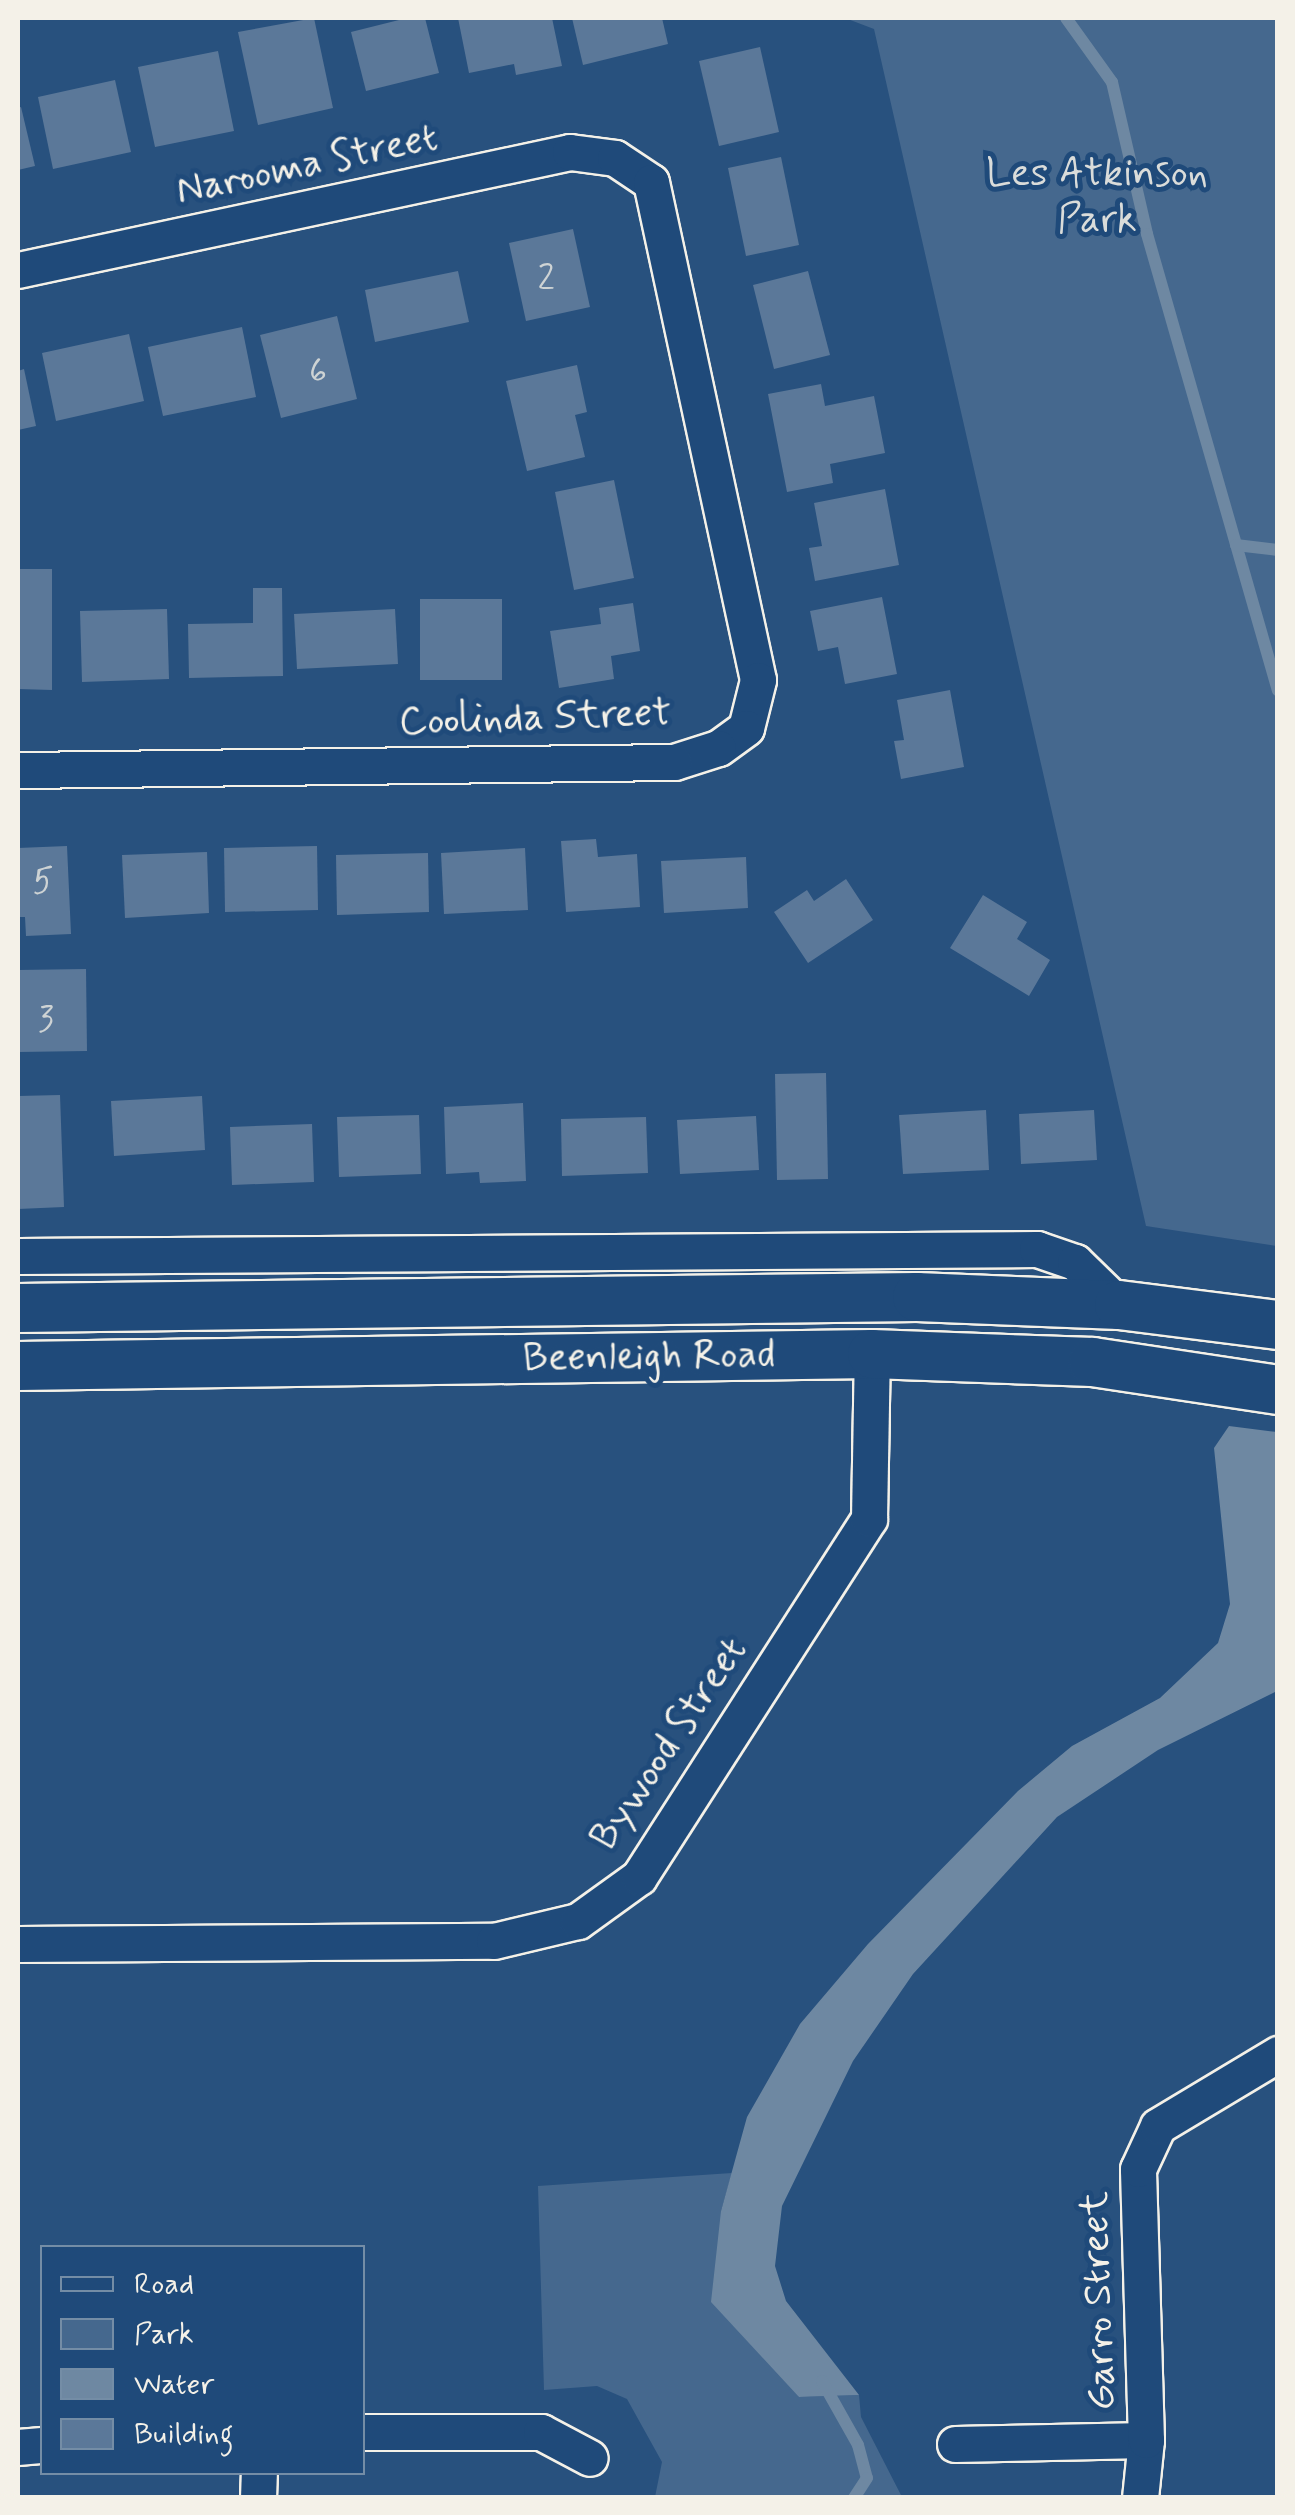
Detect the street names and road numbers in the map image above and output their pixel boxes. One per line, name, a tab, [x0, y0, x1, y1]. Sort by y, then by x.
street label: Narooma Street	[169, 113, 445, 217]
street label: Coolinda Street	[399, 689, 671, 747]
street label: Beenleigh Road	[523, 1331, 775, 1383]
street label: Bywood Street	[578, 1626, 760, 1862]
street label: Garro Street	[1071, 2191, 1127, 2411]

